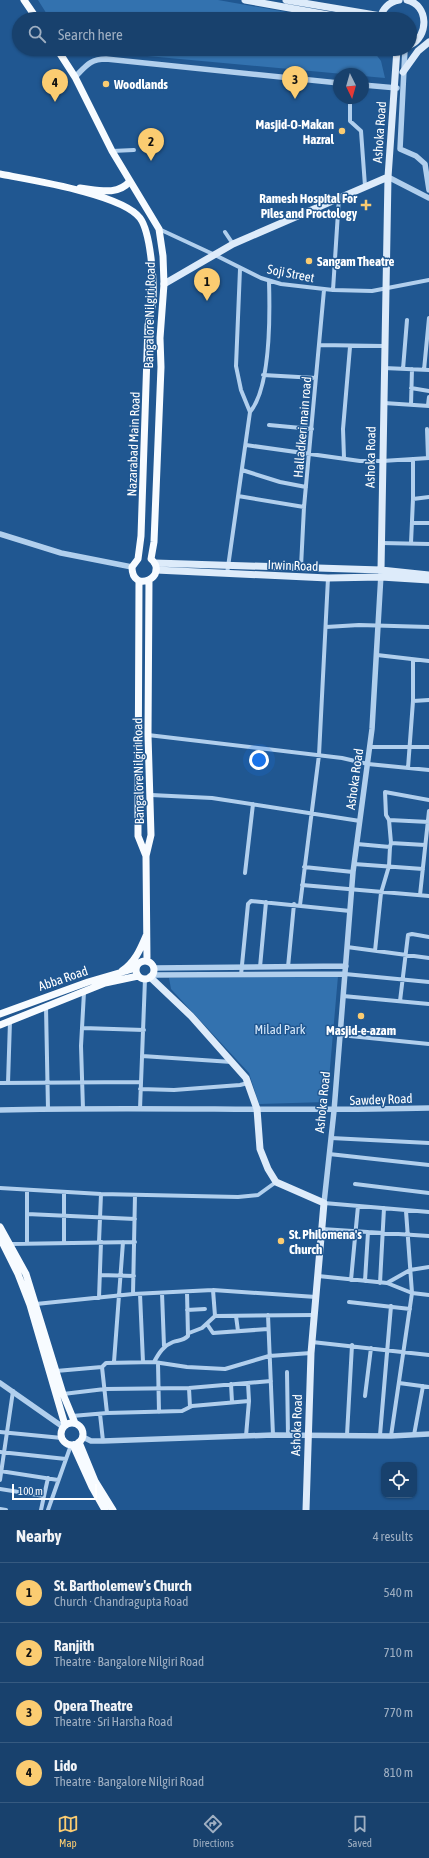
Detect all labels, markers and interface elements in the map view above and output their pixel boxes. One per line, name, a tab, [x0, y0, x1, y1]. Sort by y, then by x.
search box	[12, 12, 417, 56]
icon: search	[26, 23, 48, 45]
text: Search here	[58, 26, 123, 43]
pin: 3	[282, 66, 308, 99]
north arrow	[333, 68, 369, 104]
pin: 4	[42, 69, 68, 102]
place label: Woodlands	[113, 77, 168, 92]
marker: Woodlands	[101, 79, 111, 89]
street label: Ashoka Road	[370, 101, 389, 163]
place label: Masjid-O-Makan Hazral	[256, 117, 335, 147]
marker: Masjid-O-Makan Hazral	[337, 126, 347, 136]
pin: 2	[138, 128, 164, 161]
place label: Ramesh Hospital For Piles and Proctology	[259, 191, 358, 221]
marker: Ramesh Hospital For Piles and Proctology	[360, 199, 372, 211]
place label: Sangam Theatre	[317, 254, 395, 269]
marker: Sangam Theatre	[304, 256, 314, 266]
street label: Bangalore Nilgiri Road	[141, 262, 158, 369]
street label: Soji Street	[266, 262, 316, 285]
pin: 1	[194, 268, 220, 301]
street label: Halladkeri main road	[291, 376, 314, 478]
street label: Nazarabad Main Road	[124, 391, 143, 497]
street label: Ashoka Road	[362, 426, 379, 488]
street label: Irwin Road	[267, 557, 319, 574]
street label: Bangalore Nilgiri Road	[130, 717, 147, 824]
street label: Ashoka Road	[343, 747, 366, 811]
your location	[249, 750, 269, 770]
street label: Abba Road	[36, 963, 90, 994]
marker: Masjid-e-azam	[356, 1011, 366, 1021]
park label: Milad Park	[255, 1022, 306, 1037]
place label: Masjid-e-azam	[326, 1023, 396, 1038]
street label: Ashoka Road	[312, 1071, 333, 1134]
street label: Sawdey Road	[349, 1091, 413, 1108]
place label: St. Philomena's Church	[289, 1227, 362, 1257]
marker: St. Philomena's Church	[276, 1236, 286, 1246]
street label: Ashoka Road	[288, 1394, 305, 1456]
map controls	[381, 1462, 417, 1498]
button: locate	[381, 1462, 417, 1498]
scale bar	[12, 1482, 97, 1501]
text: 100 m	[18, 1485, 43, 1497]
text: Nearby	[16, 1526, 62, 1546]
text: 4 results	[373, 1529, 413, 1544]
text: St. Bartholemew's Church	[54, 1577, 192, 1594]
text: 1	[26, 1585, 32, 1600]
text: 540 m	[384, 1585, 413, 1600]
text: Church · Chandragupta Road	[54, 1594, 188, 1609]
text: Ranjith	[54, 1637, 94, 1654]
text: 2	[26, 1645, 32, 1660]
text: 710 m	[384, 1645, 413, 1660]
text: Theatre · Bangalore Nilgiri Road	[54, 1654, 204, 1669]
text: Opera Theatre	[54, 1697, 133, 1714]
text: 3	[26, 1705, 32, 1720]
text: 770 m	[384, 1705, 413, 1720]
text: Theatre · Sri Harsha Road	[54, 1714, 173, 1729]
text: Lido	[54, 1757, 77, 1774]
text: 4	[26, 1765, 32, 1780]
text: 810 m	[384, 1765, 413, 1780]
text: Theatre · Bangalore Nilgiri Road	[54, 1774, 204, 1789]
tab: Map	[57, 1813, 79, 1849]
tab: Directions	[193, 1813, 234, 1849]
tab: Saved	[348, 1813, 372, 1849]

